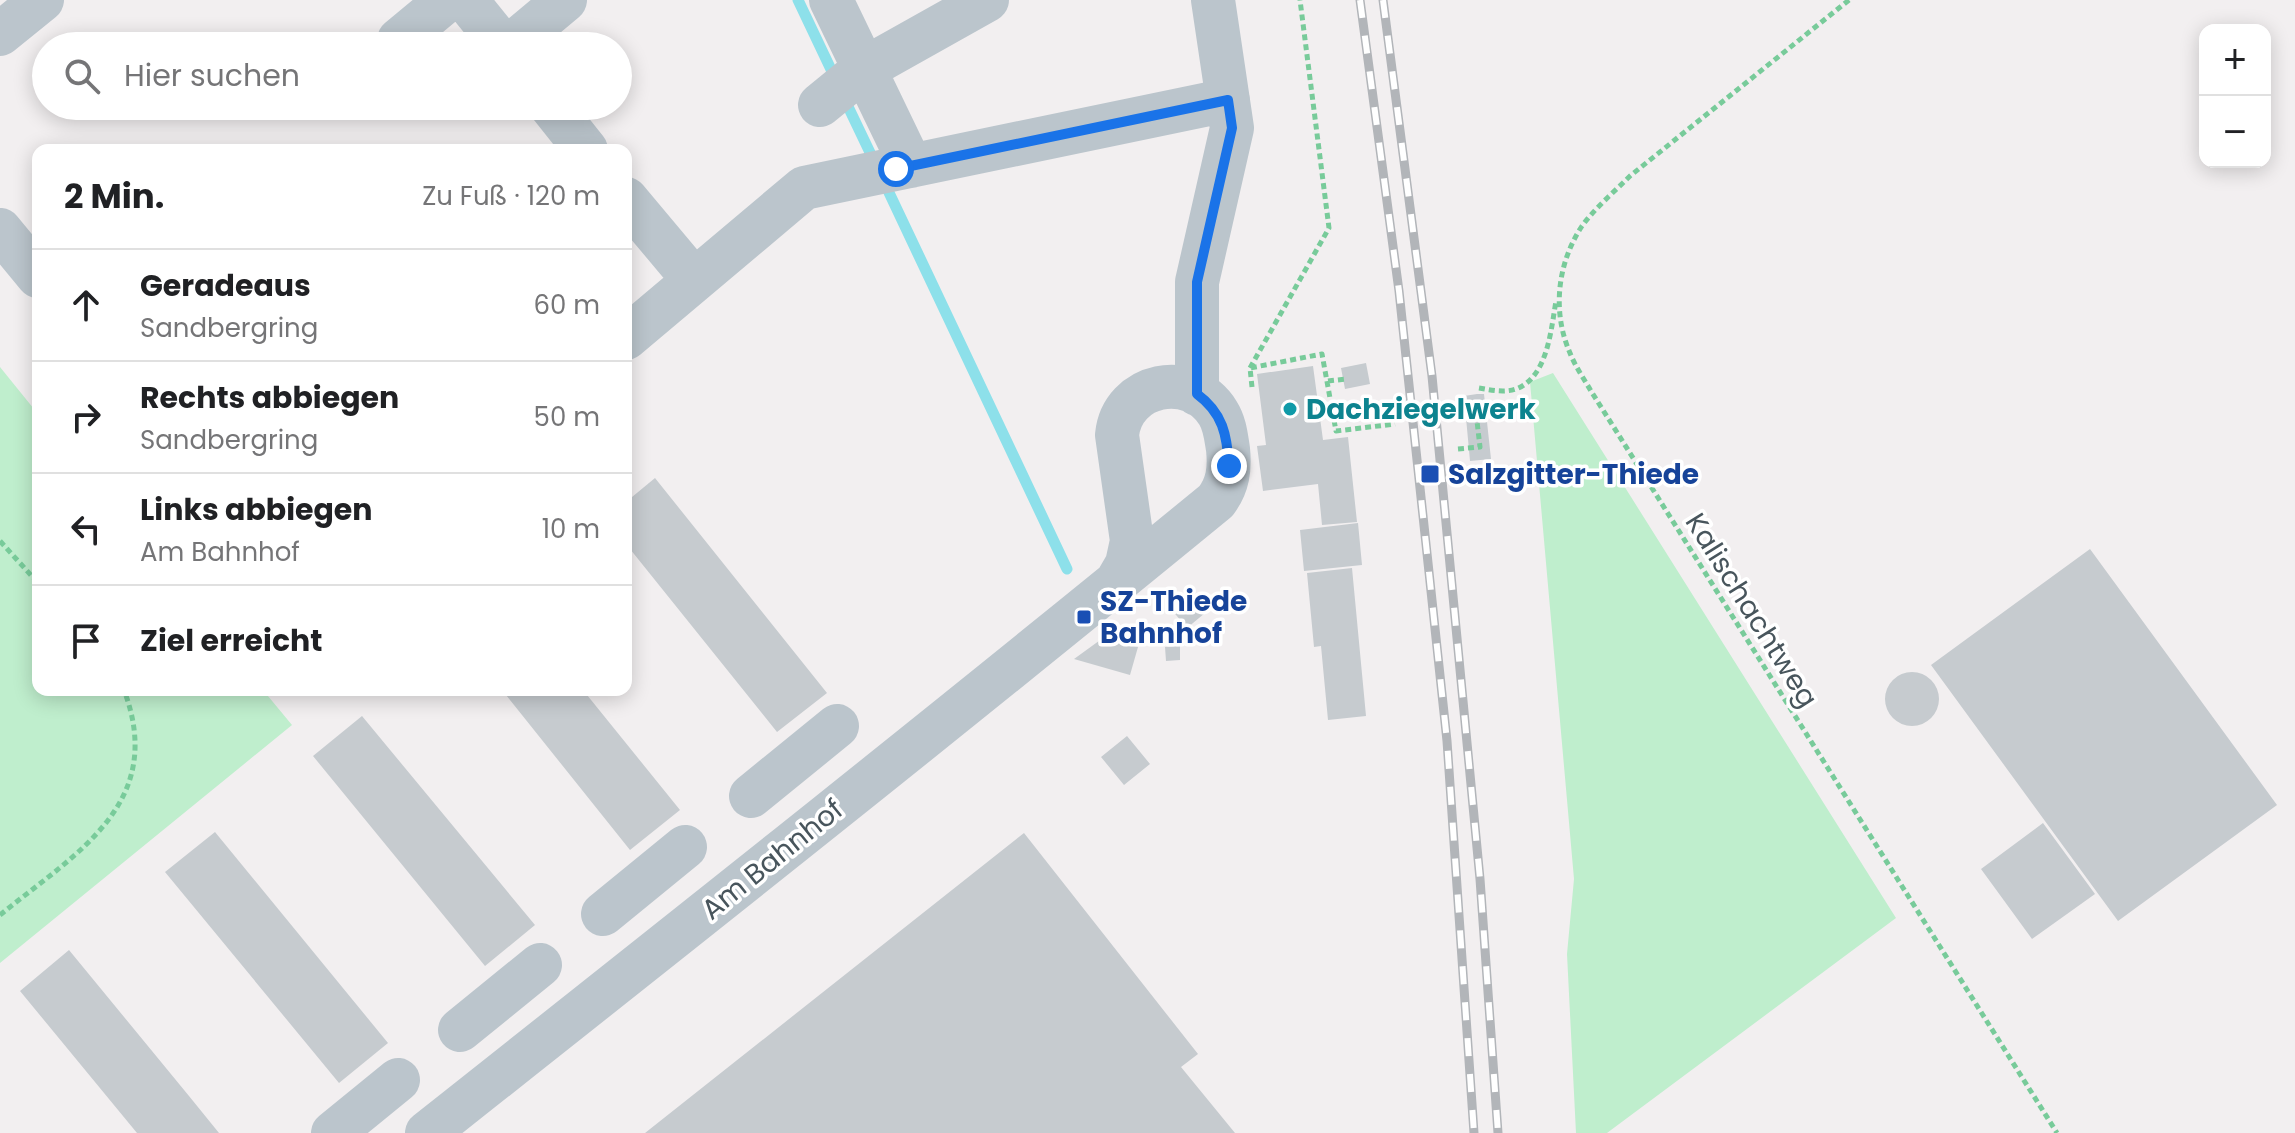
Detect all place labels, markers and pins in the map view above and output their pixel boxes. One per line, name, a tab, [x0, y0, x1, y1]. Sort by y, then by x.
place label: Dachziegelwerk	[1306, 390, 1537, 429]
marker: Dachziegelwerk	[1281, 400, 1299, 418]
place label: Salzgitter-Thiede	[1448, 455, 1699, 494]
marker: Salzgitter-Thiede	[1419, 463, 1441, 485]
place label: SZ-Thiede Bahnhof	[1100, 582, 1247, 653]
marker: SZ-Thiede Bahnhof	[1075, 608, 1093, 626]

